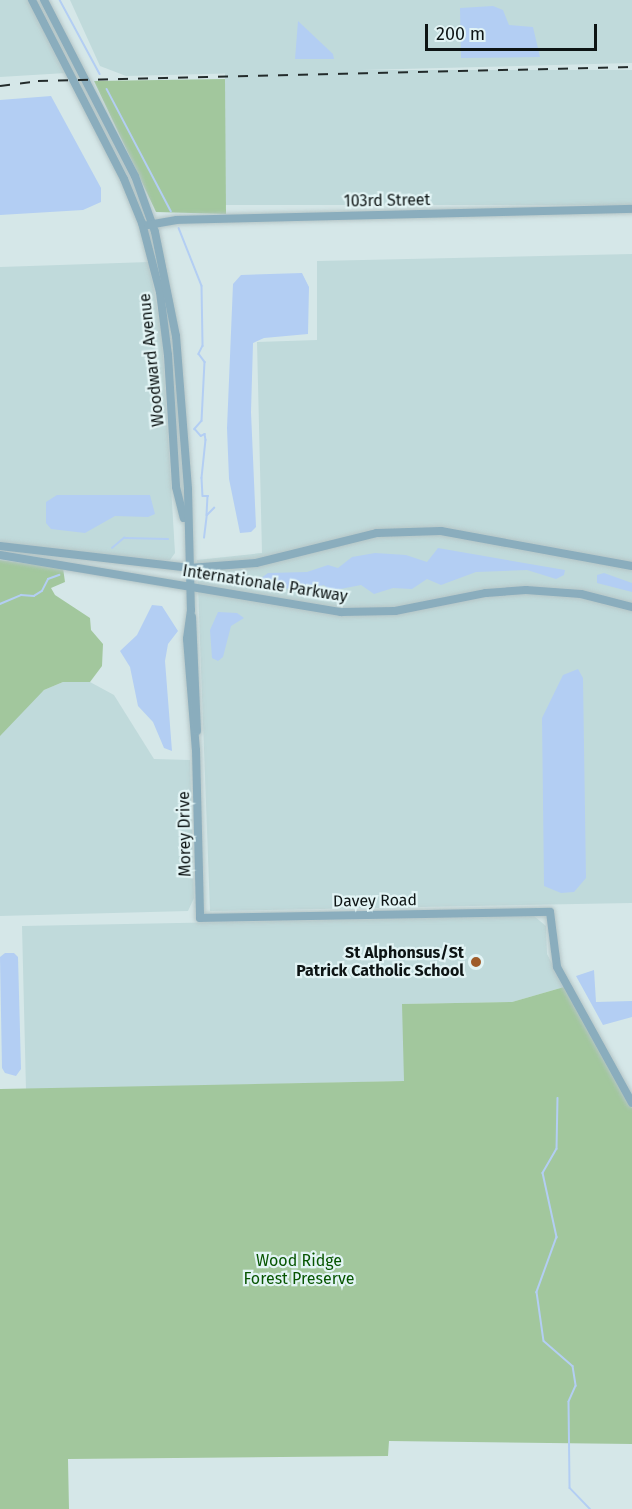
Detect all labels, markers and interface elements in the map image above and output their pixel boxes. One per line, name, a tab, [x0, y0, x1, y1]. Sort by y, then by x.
scale bar	[428, 12, 600, 50]
text: 200 m	[436, 23, 485, 45]
street label: 103rd Street	[344, 191, 430, 211]
street label: Woodward Avenue	[135, 292, 169, 428]
street label: Internationale Parkway	[181, 561, 349, 607]
street label: Morey Drive	[175, 791, 195, 877]
street label: Davey Road	[333, 891, 417, 911]
place label: St Alphonsus/St Patrick Catholic School	[296, 943, 464, 981]
marker: St Alphonsus/St Patrick Catholic School	[469, 955, 483, 969]
park label: Wood Ridge Forest Preserve	[244, 1251, 354, 1289]

